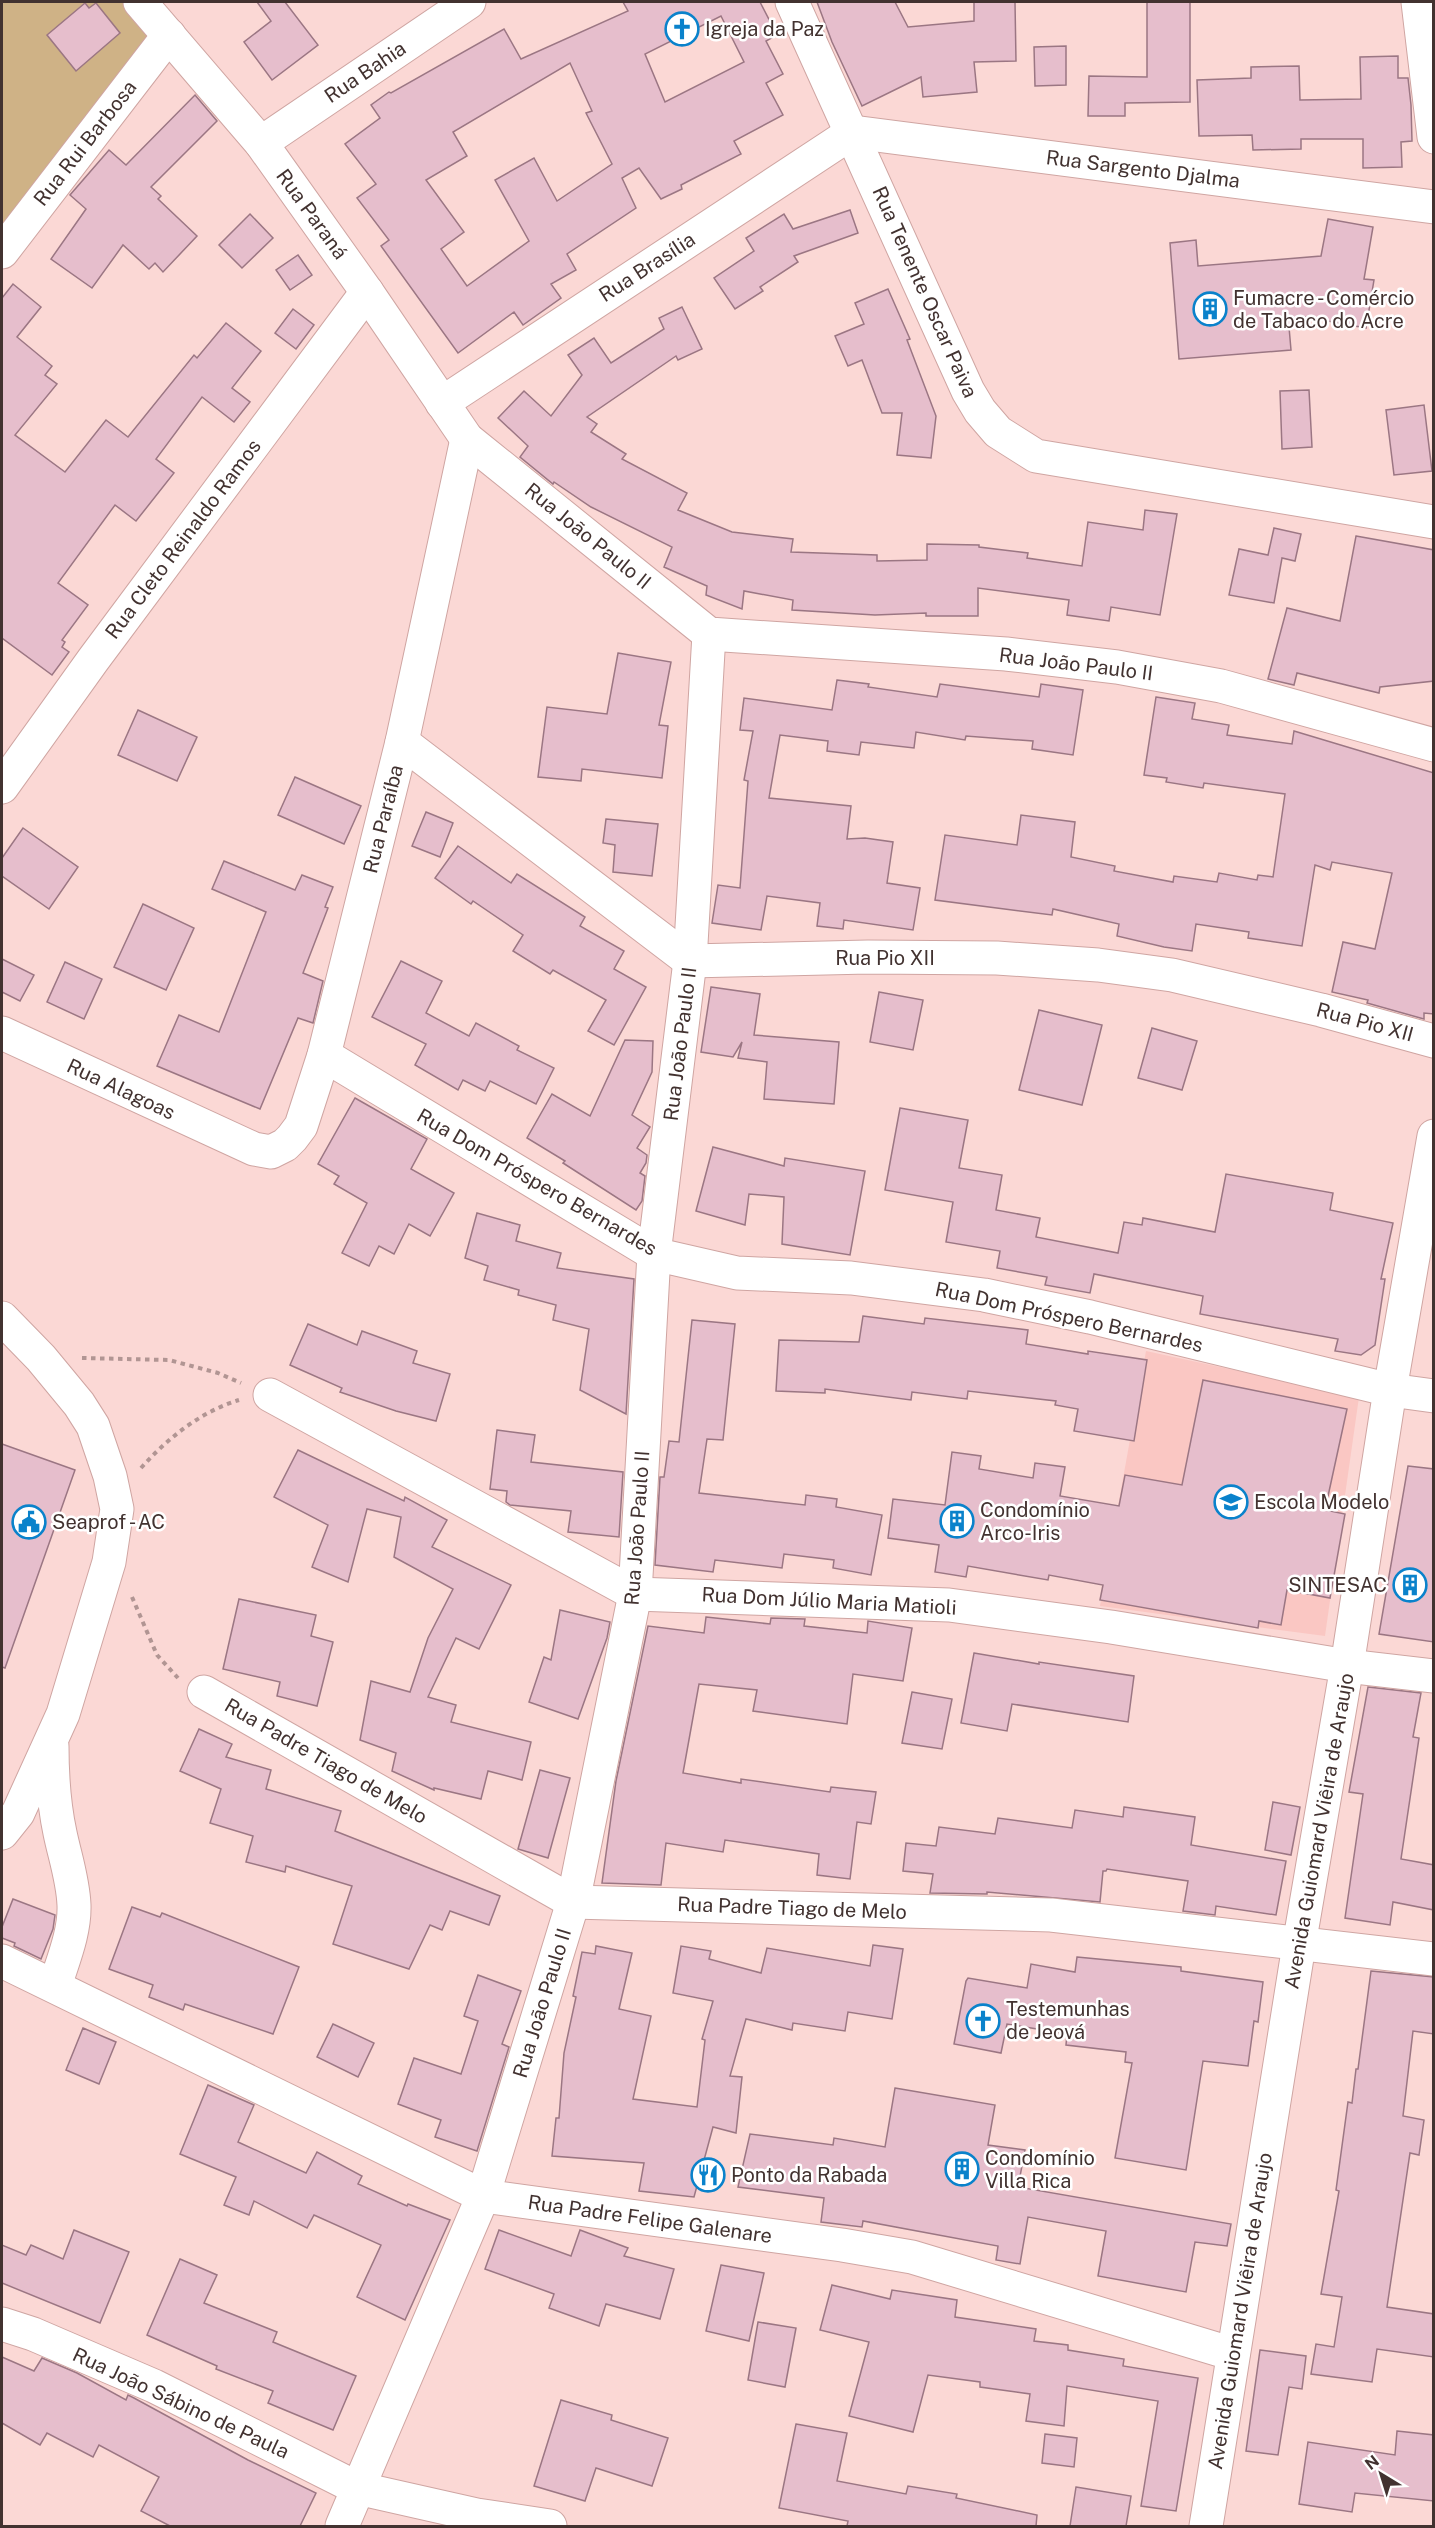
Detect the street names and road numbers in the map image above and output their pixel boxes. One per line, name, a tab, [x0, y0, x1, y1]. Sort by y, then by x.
street label: Rua Bahia	[320, 36, 410, 108]
street label: Rua Rui Barbosa	[29, 76, 141, 210]
street label: Rua Sargento Djalma	[1045, 145, 1241, 193]
street label: Rua Paraná	[271, 164, 353, 264]
street label: Rua Tenente Oscar Paiva	[867, 183, 983, 401]
street label: Rua Brasília	[594, 227, 700, 307]
street label: Rua Cleto Reinaldo Ramos	[100, 435, 266, 643]
street label: Rua João Paulo II	[520, 478, 656, 594]
street label: Rua João Paulo II	[998, 643, 1154, 685]
street label: Rua Paraíba	[358, 762, 408, 876]
street label: Rua Pio XII	[835, 946, 935, 970]
street label: Rua João Paulo II	[659, 966, 701, 1122]
street label: Rua Pio XII	[1314, 998, 1416, 1046]
street label: Rua Alagoas	[63, 1054, 179, 1124]
street label: Rua Dom Próspero Bernardes	[413, 1103, 661, 1261]
street label: Rua Dom Próspero Bernardes	[933, 1277, 1205, 1357]
street label: Rua João Paulo II	[620, 1450, 654, 1606]
street label: Rua Dom Júlio Maria Matioli	[701, 1582, 957, 1620]
street label: Avenida Guiomard Viêira de Araujo	[1279, 1671, 1359, 1991]
street label: Rua Padre Tiago de Melo	[220, 1693, 432, 1829]
street label: Rua Padre Tiago de Melo	[677, 1892, 907, 1924]
street label: Rua João Paulo II	[508, 1925, 576, 2081]
street label: Avenida Guiomard Viêira de Araujo	[1203, 2151, 1277, 2471]
street label: Rua Padre Felipe Galenare	[526, 2190, 774, 2248]
street label: Rua João Sábino de Paula	[69, 2342, 293, 2464]

